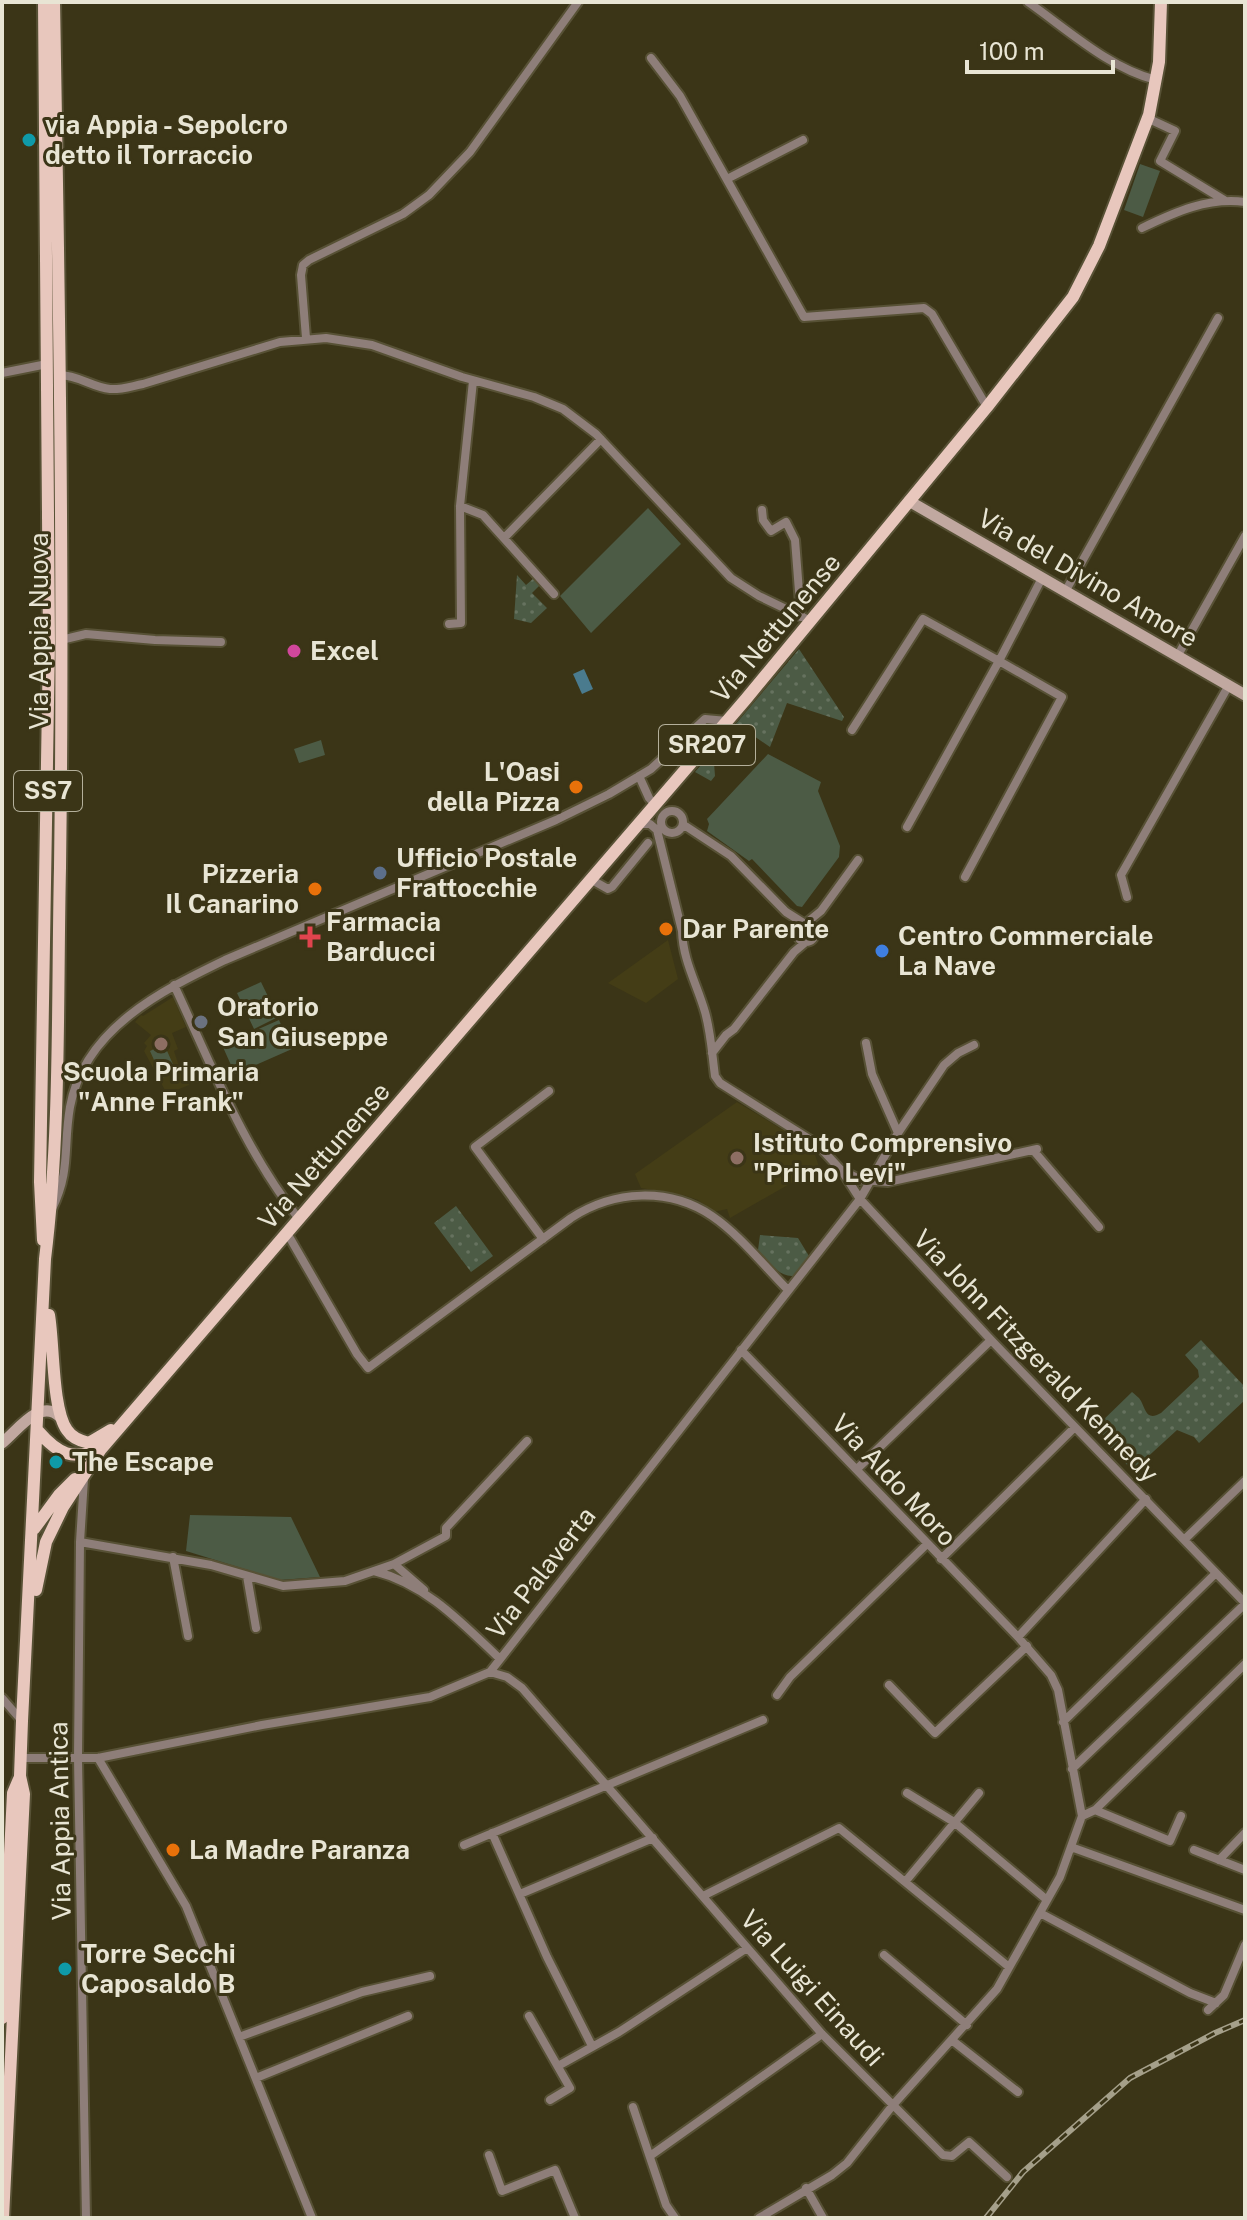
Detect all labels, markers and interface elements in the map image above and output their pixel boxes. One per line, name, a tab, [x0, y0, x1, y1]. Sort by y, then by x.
scale bar	[967, 24, 1113, 74]
text: 100 m	[979, 37, 1045, 65]
place label: via Appia - Sepolcro detto il Torraccio	[45, 109, 288, 170]
marker: via Appia - Sepolcro detto il Torraccio	[20, 131, 38, 149]
street label: Via del Divino Amore	[973, 502, 1204, 653]
street label: Via Appia Nuova	[23, 532, 54, 730]
street label: Via Nettunense	[704, 547, 847, 708]
place label: Excel	[310, 635, 379, 666]
marker: Excel	[285, 642, 303, 660]
road number: SR207	[659, 725, 755, 765]
place label: L'Oasi della Pizza	[427, 756, 560, 817]
road number: SS7	[14, 771, 82, 811]
marker: L'Oasi della Pizza	[567, 778, 585, 796]
place label: Ufficio Postale Frattocchie	[396, 842, 577, 903]
place label: Pizzeria Il Canarino	[165, 858, 299, 919]
marker: Ufficio Postale Frattocchie	[371, 864, 389, 882]
marker: Pizzeria Il Canarino	[306, 880, 324, 898]
place label: Farmacia Barducci	[326, 906, 441, 967]
place label: Dar Parente	[682, 913, 829, 944]
marker: Dar Parente	[657, 920, 675, 938]
place label: Centro Commerciale La Nave	[898, 920, 1153, 981]
marker: Farmacia Barducci	[301, 928, 319, 946]
marker: Centro Commerciale La Nave	[873, 942, 891, 960]
place label: Oratorio San Giuseppe	[217, 991, 388, 1052]
marker: Oratorio San Giuseppe	[192, 1013, 210, 1031]
marker: Scuola Primaria "Anne Frank"	[152, 1035, 170, 1053]
place label: Scuola Primaria "Anne Frank"	[63, 1056, 259, 1117]
street label: Via Nettunense	[251, 1076, 396, 1236]
place label: Istituto Comprensivo "Primo Levi"	[753, 1127, 1012, 1188]
marker: Istituto Comprensivo "Primo Levi"	[728, 1149, 746, 1167]
street label: Via John Fitzgerald Kennedy	[907, 1223, 1165, 1489]
street label: Via Aldo Moro	[825, 1407, 963, 1552]
place label: The Escape	[72, 1446, 214, 1477]
marker: The Escape	[47, 1453, 65, 1471]
street label: Via Palaverta	[480, 1501, 602, 1645]
street label: Via Appia Antica	[42, 1721, 77, 1921]
place label: La Madre Paranza	[189, 1834, 410, 1865]
marker: La Madre Paranza	[164, 1841, 182, 1859]
street label: Via Luigi Einaudi	[734, 1903, 891, 2072]
place label: Torre Secchi Caposaldo B	[81, 1938, 236, 1999]
marker: Torre Secchi Caposaldo B	[56, 1960, 74, 1978]

